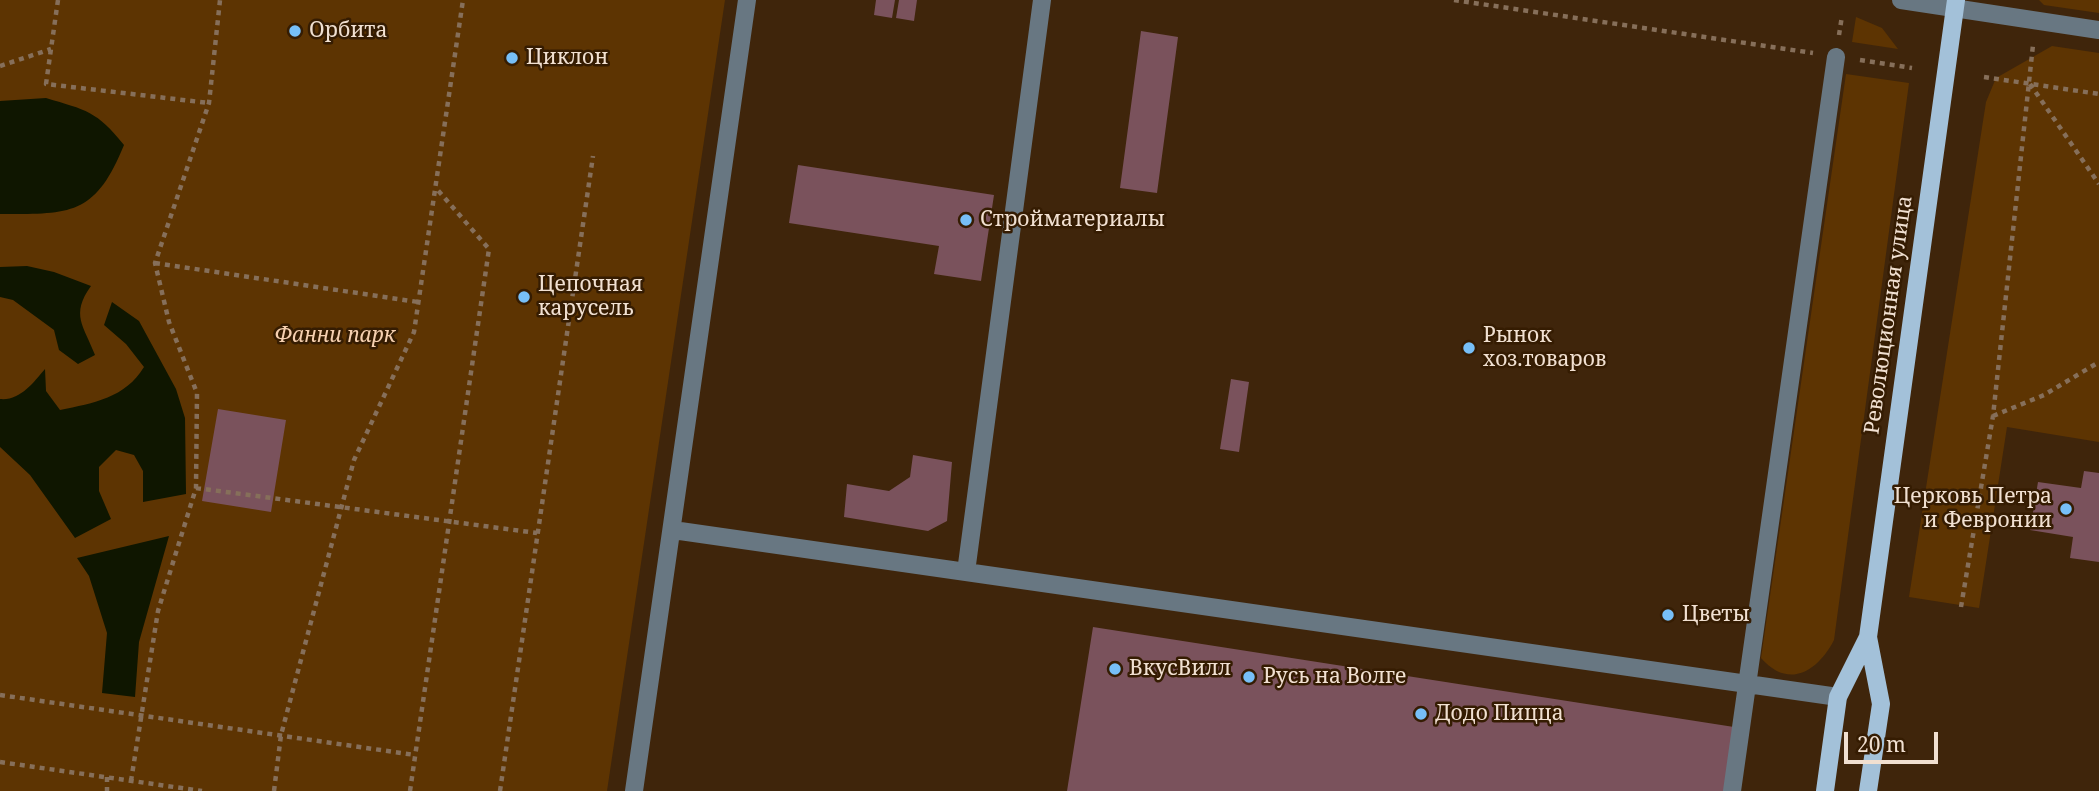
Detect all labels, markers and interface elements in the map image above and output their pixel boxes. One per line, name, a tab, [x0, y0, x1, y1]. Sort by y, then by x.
place label: Орбита	[309, 18, 387, 44]
marker: Орбита	[287, 23, 303, 39]
place label: Циклон	[526, 45, 608, 71]
marker: Циклон	[504, 50, 520, 66]
street label: Революционная улица	[1860, 194, 1918, 436]
place label: Стройматериалы	[980, 207, 1165, 233]
marker: Стройматериалы	[958, 212, 974, 228]
place label: Цепочная карусель	[538, 272, 643, 322]
marker: Цепочная карусель	[516, 289, 532, 305]
park label: Фанни парк	[274, 323, 396, 349]
place label: Рынок хоз.товаров	[1483, 323, 1606, 373]
marker: Рынок хоз.товаров	[1461, 340, 1477, 356]
place label: Церковь Петра и Февронии	[1894, 484, 2052, 534]
marker: Церковь Петра и Февронии	[2058, 501, 2074, 517]
place label: Цветы	[1682, 602, 1750, 628]
marker: Цветы	[1660, 607, 1676, 623]
place label: ВкусВилл	[1129, 656, 1231, 682]
marker: ВкусВилл	[1107, 661, 1123, 677]
place label: Русь на Волге	[1263, 664, 1406, 690]
marker: Русь на Волге	[1241, 669, 1257, 685]
place label: Додо Пицца	[1435, 701, 1564, 727]
marker: Додо Пицца	[1413, 706, 1429, 722]
scale bar	[1847, 718, 1941, 762]
text: 20 m	[1857, 730, 1906, 758]

